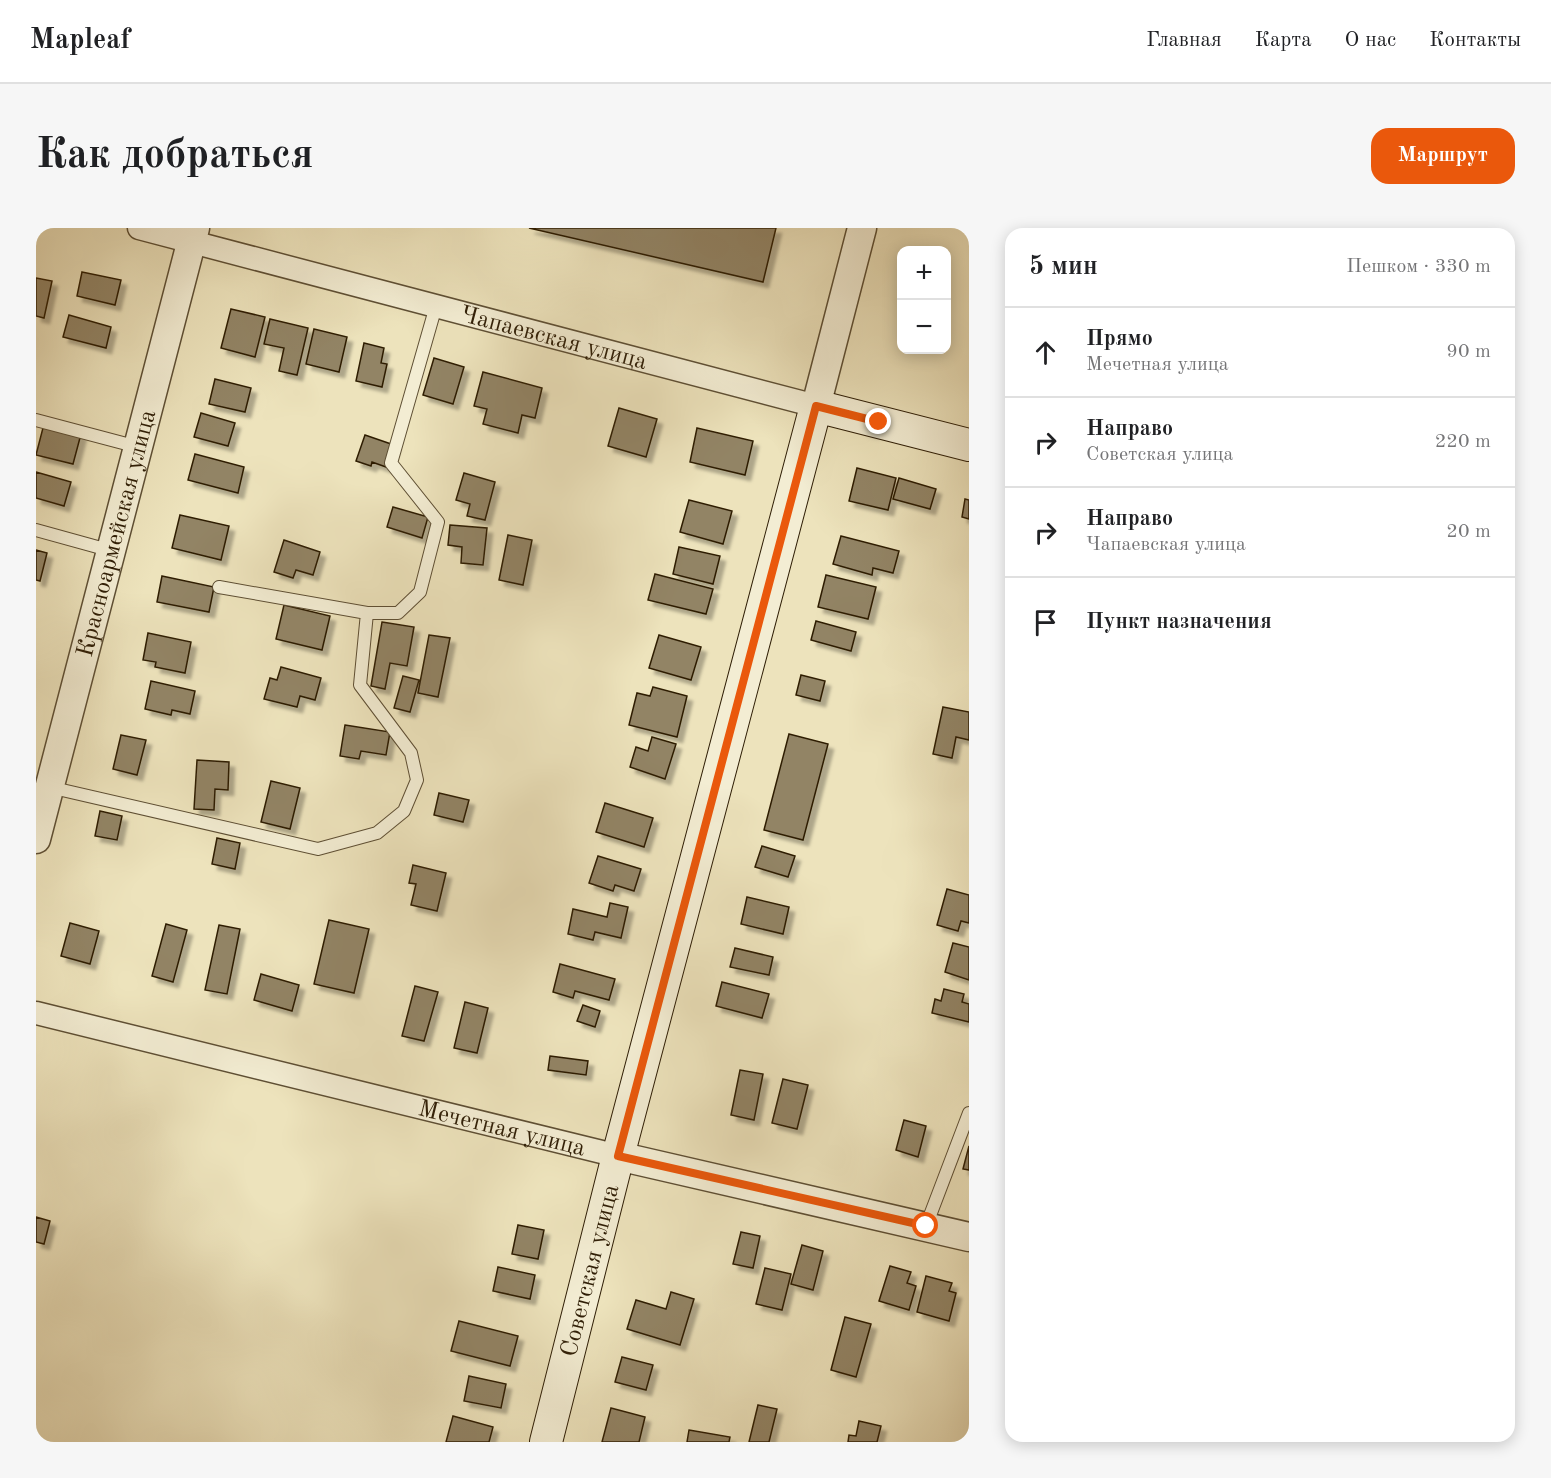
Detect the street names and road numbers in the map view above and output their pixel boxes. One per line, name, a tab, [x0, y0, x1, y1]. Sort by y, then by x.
street label: Чапаевская улица	[457, 303, 649, 375]
street label: Красноармейская улица	[74, 407, 161, 660]
street label: Мечетная улица	[416, 1097, 588, 1162]
street label: Советская улица	[558, 1182, 624, 1360]

